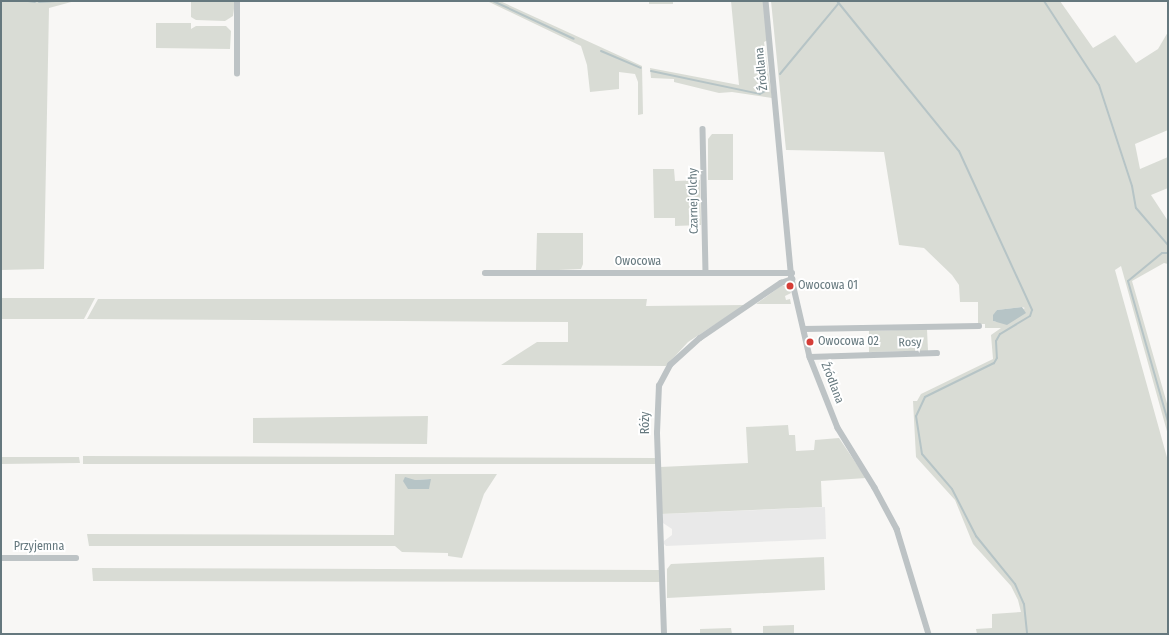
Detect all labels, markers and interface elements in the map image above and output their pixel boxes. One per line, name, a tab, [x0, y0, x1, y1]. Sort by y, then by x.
street label: Źródlana	[753, 47, 771, 91]
street label: Czarnej Olchy	[686, 168, 702, 234]
street label: Owocowa	[615, 255, 661, 269]
place label: Owocowa 01	[798, 279, 858, 293]
marker: Owocowa 01	[785, 281, 795, 291]
place label: Owocowa 02	[818, 335, 879, 349]
street label: Rosy	[898, 335, 922, 351]
marker: Owocowa 02	[805, 337, 815, 347]
street label: Źródlana	[818, 360, 846, 406]
street label: Róży	[639, 412, 653, 434]
street label: Przyjemna	[14, 540, 64, 554]

